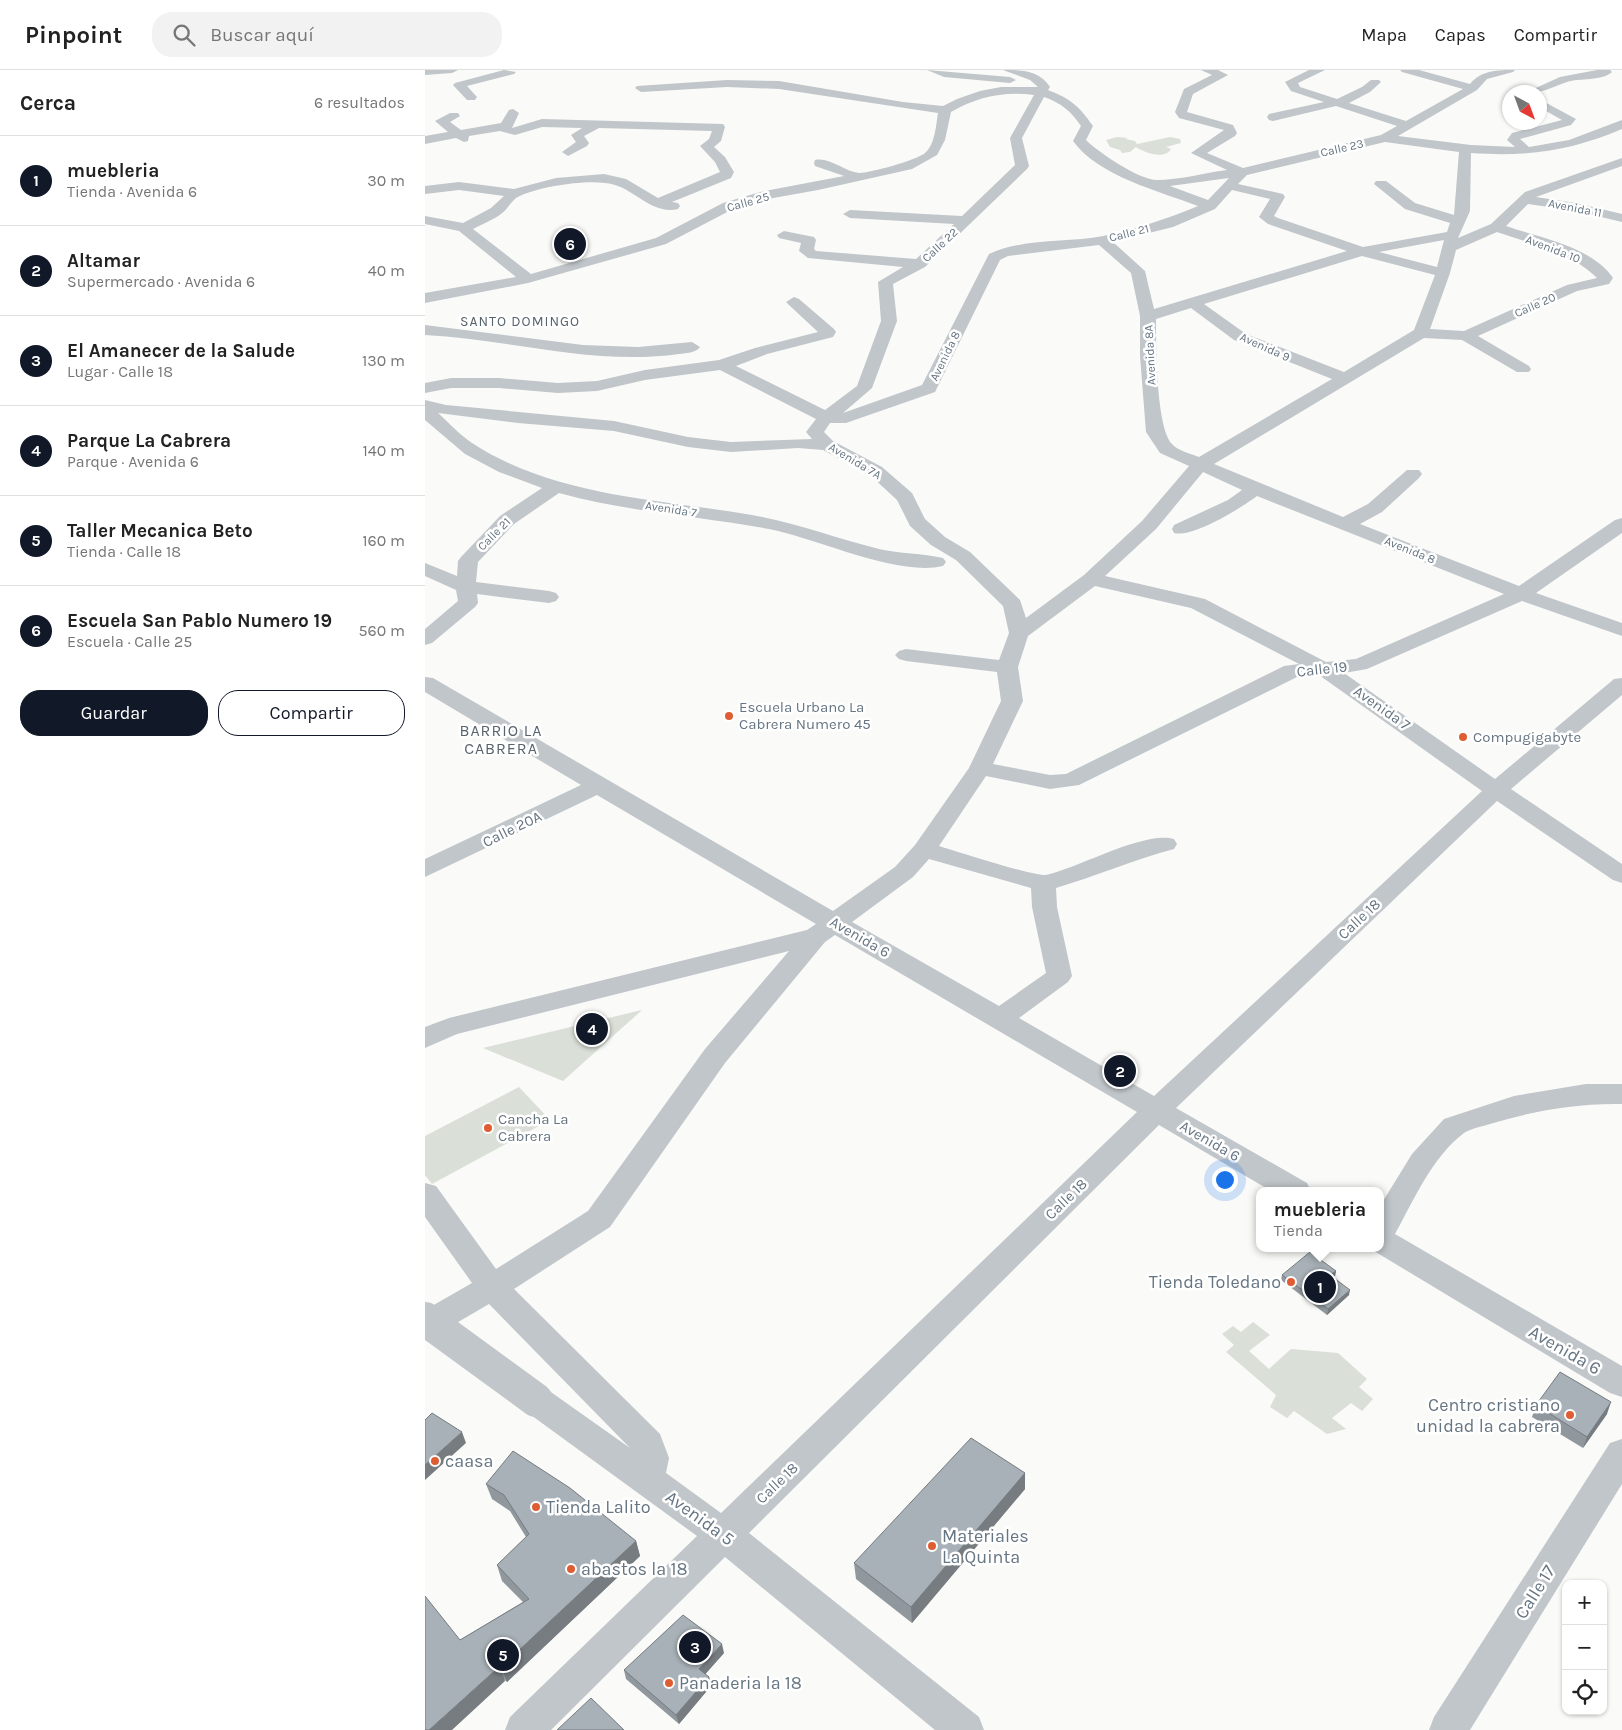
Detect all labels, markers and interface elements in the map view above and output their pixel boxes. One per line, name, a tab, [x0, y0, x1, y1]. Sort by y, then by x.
search box	[152, 12, 502, 57]
text: Pinpoint	[25, 21, 122, 49]
icon: search	[170, 21, 198, 49]
text: Buscar aquí	[210, 24, 314, 46]
text: Mapa	[1361, 24, 1407, 46]
text: Capas	[1435, 24, 1486, 46]
text: Compartir	[1514, 24, 1597, 46]
north arrow	[1502, 85, 1547, 130]
text: Cerca	[20, 91, 76, 115]
text: 6 resultados	[314, 93, 405, 112]
street label: Calle 23	[1319, 136, 1365, 160]
text: muebleria	[67, 160, 159, 182]
text: 1	[33, 171, 39, 190]
text: 30 m	[367, 171, 405, 190]
text: Tienda · Avenida 6	[67, 182, 197, 201]
street label: Calle 25	[725, 189, 771, 215]
street label: Avenida 11	[1547, 196, 1603, 220]
street label: Calle 21	[1108, 221, 1150, 245]
pin: 6	[554, 225, 586, 263]
street label: Calle 22	[919, 225, 961, 265]
street label: Avenida 10	[1524, 232, 1582, 266]
text: Altamar	[67, 250, 140, 272]
text: 2	[31, 261, 41, 280]
text: 40 m	[368, 261, 405, 280]
text: Supermercado · Avenida 6	[67, 272, 255, 291]
street label: Calle 20	[1512, 290, 1558, 320]
district label: SANTO DOMINGO	[460, 313, 580, 330]
street label: Avenida 8A	[1141, 324, 1159, 386]
street label: Avenida 8	[927, 329, 963, 383]
street label: Avenida 9	[1238, 330, 1292, 364]
text: El Amanecer de la Salude	[67, 340, 295, 362]
text: 3	[31, 351, 41, 370]
text: 130 m	[362, 351, 405, 370]
text: Lugar · Calle 18	[67, 362, 173, 381]
text: Parque La Cabrera	[67, 430, 231, 452]
street label: Avenida 7A	[826, 440, 884, 482]
text: 4	[31, 441, 41, 460]
text: 140 m	[363, 441, 405, 460]
text: Parque · Avenida 6	[67, 452, 199, 471]
street label: Avenida 7	[644, 498, 698, 520]
street label: Calle 21	[475, 515, 513, 553]
text: Taller Mecanica Beto	[67, 520, 253, 542]
text: 5	[31, 531, 41, 550]
text: 160 m	[362, 531, 405, 550]
street label: Avenida 8	[1383, 533, 1437, 567]
text: Tienda · Calle 18	[67, 542, 181, 561]
text: Escuela San Pablo Numero 19	[67, 610, 332, 632]
text: 6	[31, 621, 41, 640]
text: 560 m	[359, 621, 405, 640]
text: Escuela · Calle 25	[67, 632, 192, 651]
street label: Calle 19	[1296, 657, 1348, 681]
street label: Avenida 7	[1350, 682, 1414, 734]
button: Guardar	[20, 690, 208, 736]
button: Compartir	[218, 690, 405, 736]
place label: Escuela Urbano La Cabrera Numero 45	[739, 698, 871, 733]
marker: Escuela Urbano La Cabrera Numero 45	[723, 710, 735, 722]
district label: BARRIO LA CABRERA	[459, 721, 543, 758]
place label: Compugigabyte	[1473, 728, 1581, 746]
marker: Compugigabyte	[1457, 731, 1469, 743]
street label: Calle 20A	[480, 807, 545, 851]
street label: Calle 18	[1334, 895, 1384, 943]
street label: Avenida 6	[827, 913, 893, 961]
pin: 4	[576, 1010, 608, 1048]
pin: 2	[1104, 1052, 1136, 1090]
place label: Cancha La Cabrera	[498, 1110, 568, 1145]
street label: Avenida 6	[1177, 1117, 1243, 1165]
marker: Cancha La Cabrera	[482, 1122, 494, 1134]
your location	[1212, 1167, 1238, 1193]
street label: Calle 18	[1041, 1175, 1091, 1223]
popup	[1256, 1187, 1384, 1252]
text: muebleria	[1274, 1199, 1366, 1221]
text: Tienda	[1274, 1221, 1323, 1240]
pin: 1	[1304, 1268, 1336, 1306]
place label: Tienda Toledano	[1149, 1271, 1281, 1293]
marker: Tienda Toledano	[1285, 1276, 1297, 1288]
street label: Avenida 6	[1525, 1321, 1605, 1379]
place label: Centro cristiano unidad la cabrera	[1416, 1394, 1560, 1437]
marker: Centro cristiano unidad la cabrera	[1564, 1409, 1576, 1421]
place label: caasa	[445, 1450, 493, 1472]
marker: caasa	[429, 1455, 441, 1467]
street label: Calle 18	[752, 1459, 802, 1507]
street label: Avenida 5	[661, 1486, 739, 1550]
place label: Tienda Lalito	[546, 1496, 651, 1518]
marker: Tienda Lalito	[530, 1501, 542, 1513]
place label: Materiales La Quinta	[942, 1525, 1029, 1568]
marker: Materiales La Quinta	[926, 1540, 938, 1552]
place label: abastos la 18	[581, 1558, 688, 1580]
street label: Calle 17	[1510, 1561, 1560, 1623]
marker: abastos la 18	[565, 1563, 577, 1575]
map controls	[1562, 1580, 1607, 1715]
button: +	[1562, 1580, 1607, 1625]
button: −	[1562, 1625, 1607, 1670]
pin: 3	[679, 1628, 711, 1666]
pin: 5	[487, 1636, 519, 1674]
button: locate	[1562, 1670, 1607, 1715]
place label: Panaderia la 18	[679, 1672, 802, 1694]
marker: Panaderia la 18	[663, 1677, 675, 1689]

